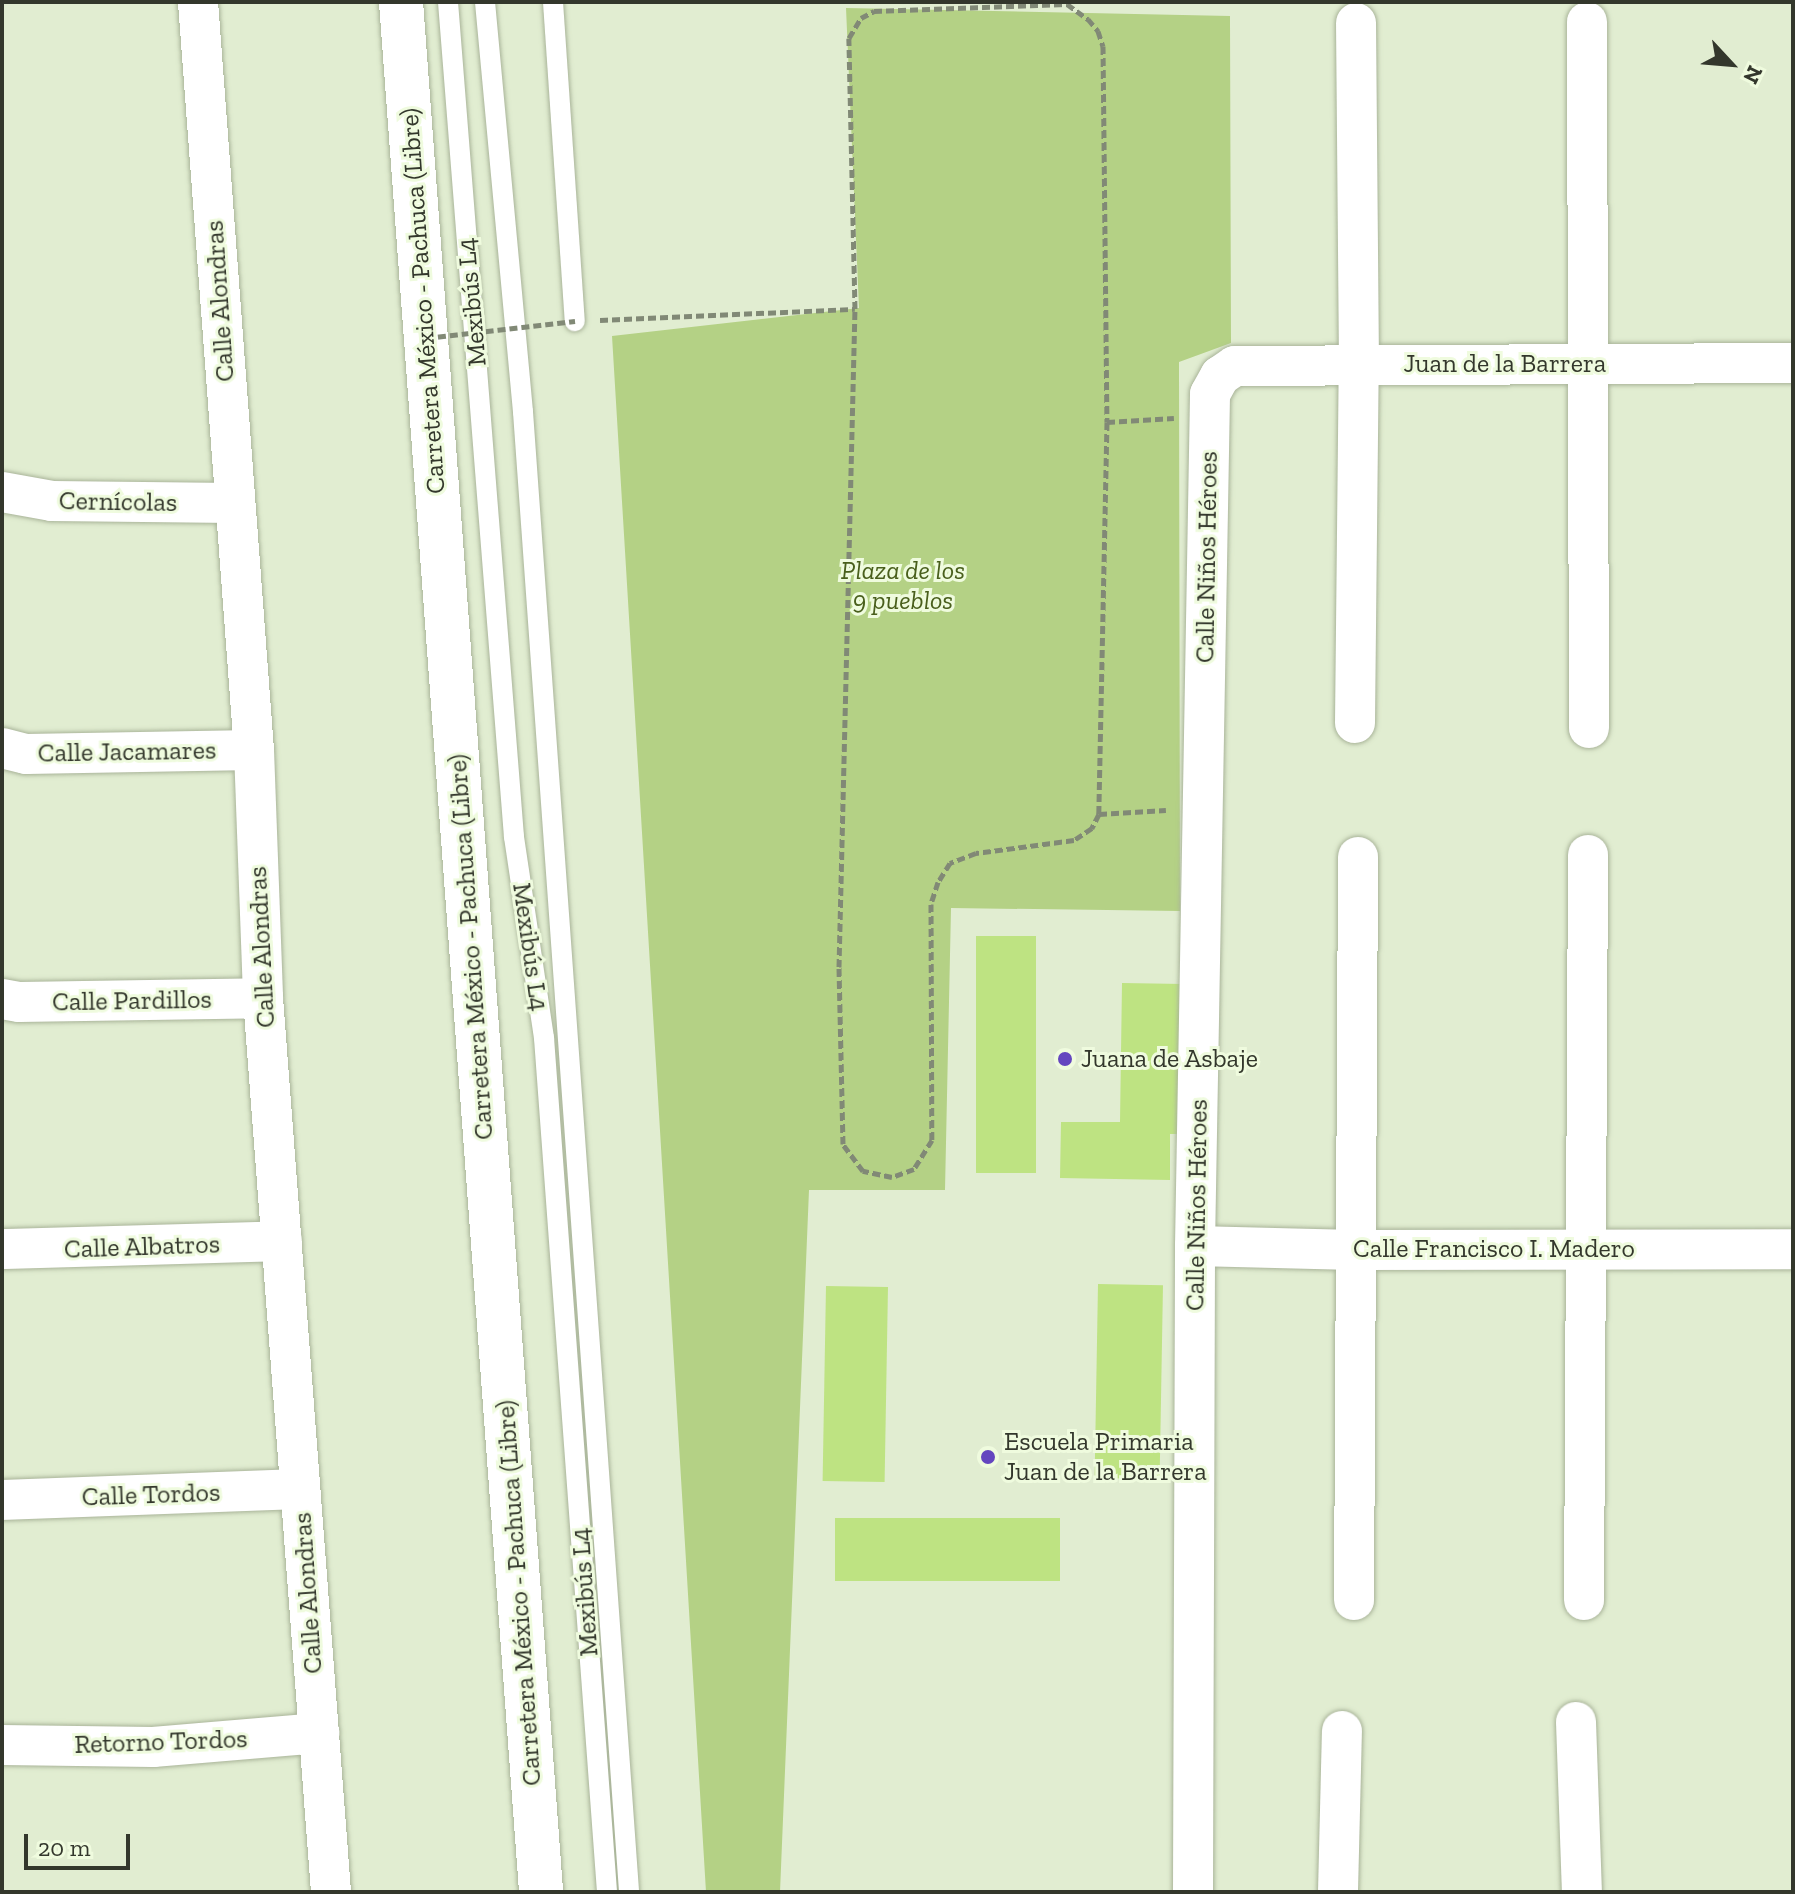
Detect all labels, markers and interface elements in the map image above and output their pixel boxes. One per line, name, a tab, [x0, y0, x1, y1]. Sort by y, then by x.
north arrow	[1691, 24, 1771, 104]
text: N	[1737, 61, 1769, 88]
street label: Carretera México - Pachuca (Libre)	[394, 107, 452, 495]
street label: Calle Alondras	[199, 219, 241, 383]
street label: Mexibús L4	[451, 236, 493, 368]
street label: Juan de la Barrera	[1404, 348, 1606, 380]
street label: Calle Niños Héroes	[1190, 451, 1224, 663]
street label: Cernícolas	[59, 485, 177, 519]
park label: Plaza de los 9 pueblos	[841, 555, 965, 616]
street label: Calle Jacamares	[37, 735, 217, 769]
street label: Carretera México - Pachuca (Libre)	[442, 753, 500, 1141]
street label: Calle Alondras	[242, 865, 282, 1029]
street label: Mexibús L4	[506, 881, 554, 1013]
street label: Calle Pardillos	[52, 984, 212, 1018]
place label: Juana de Asbaje	[1081, 1043, 1259, 1075]
marker: Juana de Asbaje	[1056, 1050, 1074, 1068]
street label: Calle Niños Héroes	[1180, 1099, 1214, 1311]
street label: Calle Albatros	[63, 1229, 221, 1265]
street label: Calle Francisco I. Madero	[1353, 1233, 1635, 1265]
street label: Carretera México - Pachuca (Libre)	[490, 1399, 548, 1787]
place label: Escuela Primaria Juan de la Barrera	[1004, 1426, 1207, 1488]
marker: Escuela Primaria Juan de la Barrera	[979, 1448, 997, 1466]
street label: Calle Tordos	[81, 1477, 221, 1513]
street label: Calle Alondras	[287, 1511, 329, 1675]
street label: Mexibús L4	[565, 1527, 605, 1657]
street label: Retorno Tordos	[74, 1723, 248, 1761]
scale bar	[28, 1818, 134, 1868]
text: 20 m	[38, 1833, 90, 1862]

